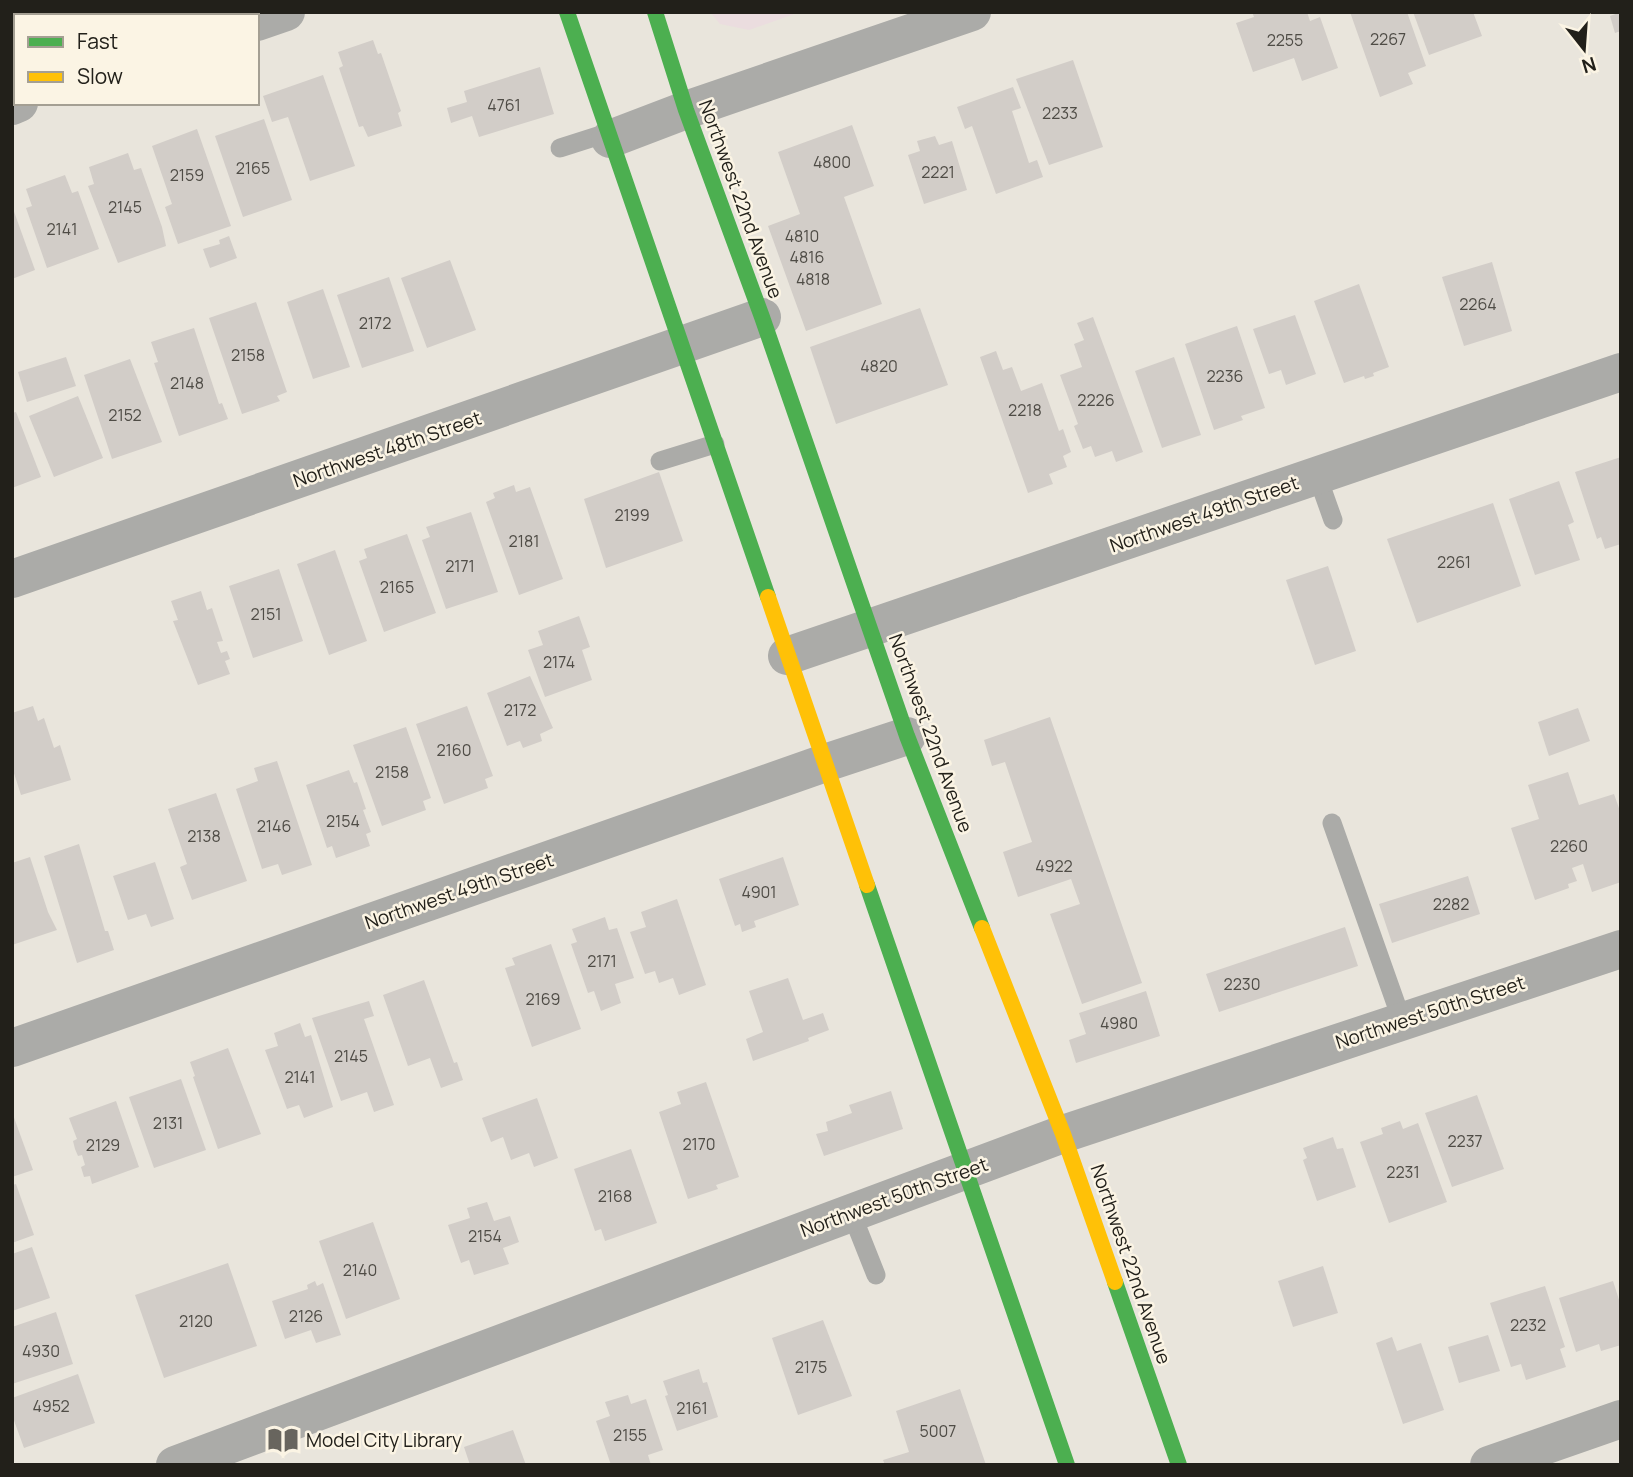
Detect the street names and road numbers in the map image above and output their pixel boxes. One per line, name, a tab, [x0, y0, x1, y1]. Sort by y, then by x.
street label: Northwest 22nd Avenue	[693, 96, 789, 302]
street label: Northwest 48th Street	[289, 405, 485, 493]
street label: Northwest 49th Street	[1106, 469, 1302, 559]
street label: Northwest 22nd Avenue	[883, 630, 979, 836]
street label: Northwest 49th Street	[361, 846, 557, 936]
street label: Northwest 50th Street	[1332, 969, 1528, 1055]
street label: Northwest 50th Street	[797, 1151, 991, 1243]
street label: Northwest 22nd Avenue	[1085, 1161, 1177, 1367]

